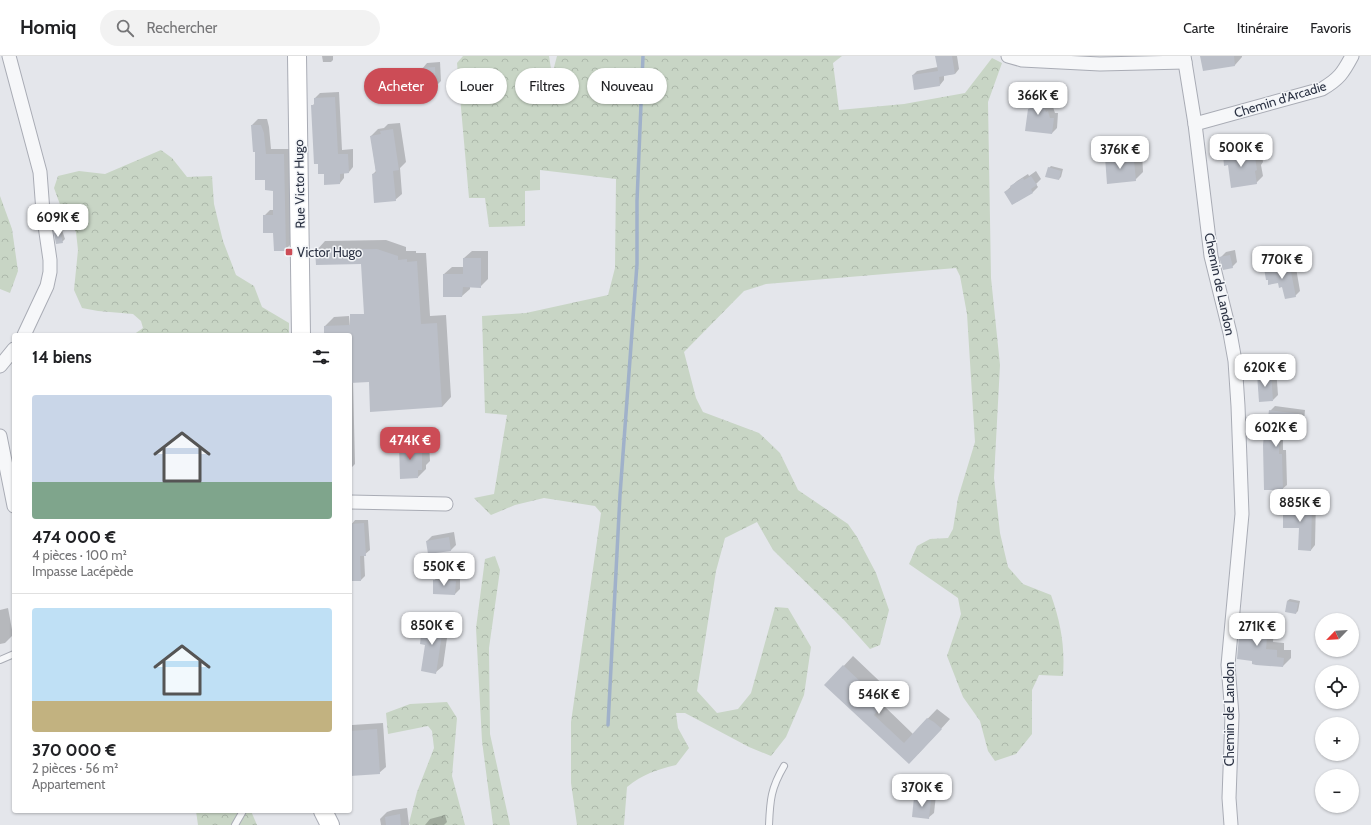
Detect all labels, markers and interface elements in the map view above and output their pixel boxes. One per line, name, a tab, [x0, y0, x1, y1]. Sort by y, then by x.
search box	[100, 10, 380, 46]
text: Homiq	[20, 16, 76, 39]
icon: search	[114, 17, 136, 39]
text: Rechercher	[146, 19, 217, 37]
text: Carte	[1183, 19, 1215, 37]
text: Itinéraire	[1237, 19, 1288, 37]
text: Favoris	[1310, 19, 1351, 37]
chip: Acheter	[364, 68, 438, 104]
chip: Louer	[446, 68, 507, 104]
chip: Filtres	[515, 68, 579, 104]
chip: Nouveau	[587, 68, 667, 104]
street label: Chemin d'Arcadie	[1232, 77, 1328, 121]
pin: 366K €	[1005, 82, 1071, 116]
text: 366K €	[1017, 87, 1059, 103]
pin: 500K €	[1208, 134, 1274, 168]
pin: 376K €	[1087, 136, 1153, 170]
street label: Rue Victor Hugo	[290, 139, 308, 229]
text: 500K €	[1219, 139, 1263, 155]
text: 376K €	[1100, 141, 1140, 157]
pin: 609K €	[25, 204, 91, 238]
text: 609K €	[36, 209, 80, 225]
street label: Chemin de Landon	[1201, 231, 1239, 337]
place label: Victor Hugo	[297, 244, 362, 260]
pin: 770K €	[1249, 246, 1315, 280]
marker: Victor Hugo	[284, 247, 294, 257]
text: 770K €	[1261, 251, 1303, 267]
icon: filters	[310, 346, 332, 368]
text: 14 biens	[32, 347, 92, 367]
pin: 620K €	[1232, 354, 1298, 388]
text: 620K €	[1244, 359, 1286, 375]
pin: 602K €	[1243, 414, 1309, 448]
text: 602K €	[1255, 419, 1297, 435]
icon: home	[146, 421, 218, 493]
pin: 474K €	[377, 427, 443, 461]
text: 474K €	[389, 432, 431, 448]
pin: 885K €	[1267, 489, 1333, 523]
text: 885K €	[1279, 494, 1321, 510]
text: 474 000 €	[32, 527, 116, 547]
text: 4 pièces · 100 m²	[32, 547, 127, 563]
pin: 550K €	[411, 553, 477, 587]
text: 550K €	[423, 558, 465, 574]
text: Impasse Lacépède	[32, 563, 133, 579]
pin: 850K €	[399, 612, 465, 646]
pin: 271K €	[1224, 613, 1290, 647]
north arrow	[1315, 613, 1359, 657]
map controls	[1315, 613, 1359, 813]
text: 850K €	[410, 617, 454, 633]
text: 271K €	[1238, 618, 1276, 634]
icon: home	[146, 634, 218, 706]
street label: Chemin de Landon	[1221, 662, 1237, 766]
button: locate	[1315, 665, 1359, 709]
pin: 546K €	[846, 681, 912, 715]
text: 546K €	[858, 686, 900, 702]
button: +	[1315, 717, 1359, 761]
text: 370 000 €	[32, 740, 116, 760]
text: 2 pièces · 56 m²	[32, 760, 118, 776]
button: −	[1315, 769, 1359, 813]
pin: 370K €	[889, 774, 955, 808]
text: Appartement	[32, 776, 105, 792]
text: 370K €	[901, 779, 943, 795]

